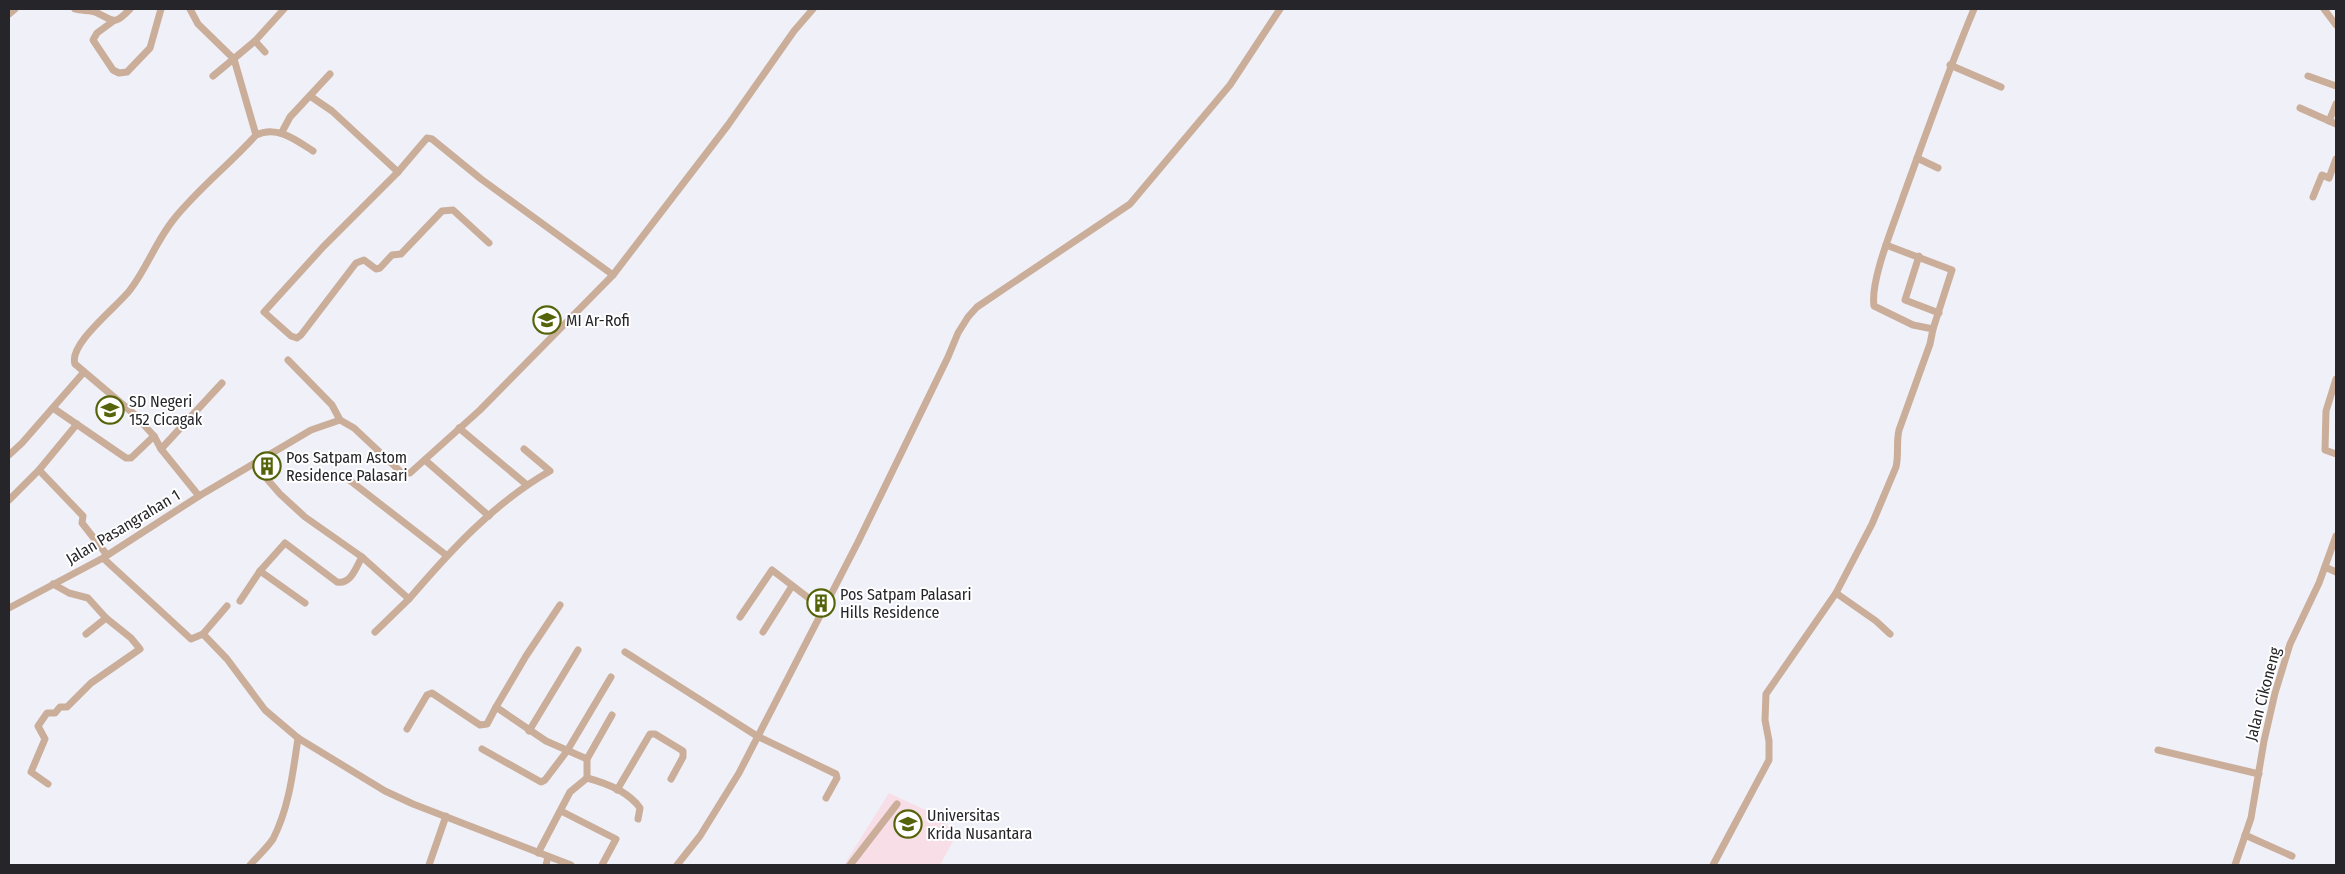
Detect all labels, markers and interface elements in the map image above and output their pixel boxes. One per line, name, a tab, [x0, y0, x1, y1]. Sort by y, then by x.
school or university icon: MI Ar-Rofi	[532, 305, 562, 335]
place label: MI Ar-Rofi	[566, 311, 630, 330]
place label: SD Negeri 152 Cicagak	[129, 392, 203, 429]
school or university icon: SD Negeri 152 Cicagak	[95, 395, 125, 425]
place label: Pos Satpam Astom Residence Palasari	[286, 448, 408, 485]
building icon: Pos Satpam Astom Residence Palasari	[252, 451, 282, 481]
street label: Jalan Pasangrahan 1	[63, 485, 183, 569]
place label: Pos Satpam Palasari Hills Residence	[840, 585, 971, 622]
building icon: Pos Satpam Palasari Hills Residence	[806, 588, 836, 618]
street label: Jalan Cikoneng	[2241, 645, 2285, 743]
place label: Universitas Krida Nusantara	[927, 806, 1032, 843]
school or university icon: Universitas Krida Nusantara	[893, 809, 923, 839]

